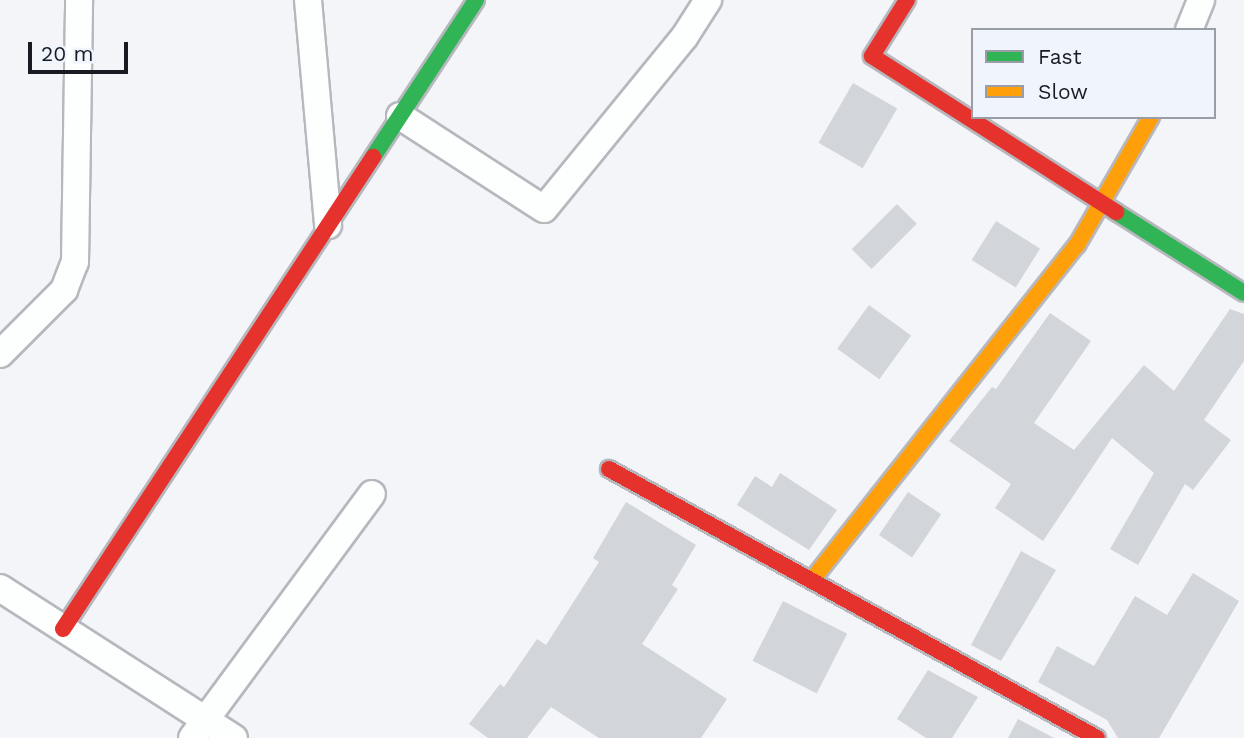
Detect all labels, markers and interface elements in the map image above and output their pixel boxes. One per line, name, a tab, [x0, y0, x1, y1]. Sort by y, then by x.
scale bar	[32, 28, 131, 72]
legend	[971, 28, 1216, 119]
text: 20 m	[41, 41, 93, 66]
text: Fast	[1038, 44, 1082, 69]
text: Slow	[1038, 79, 1088, 104]

